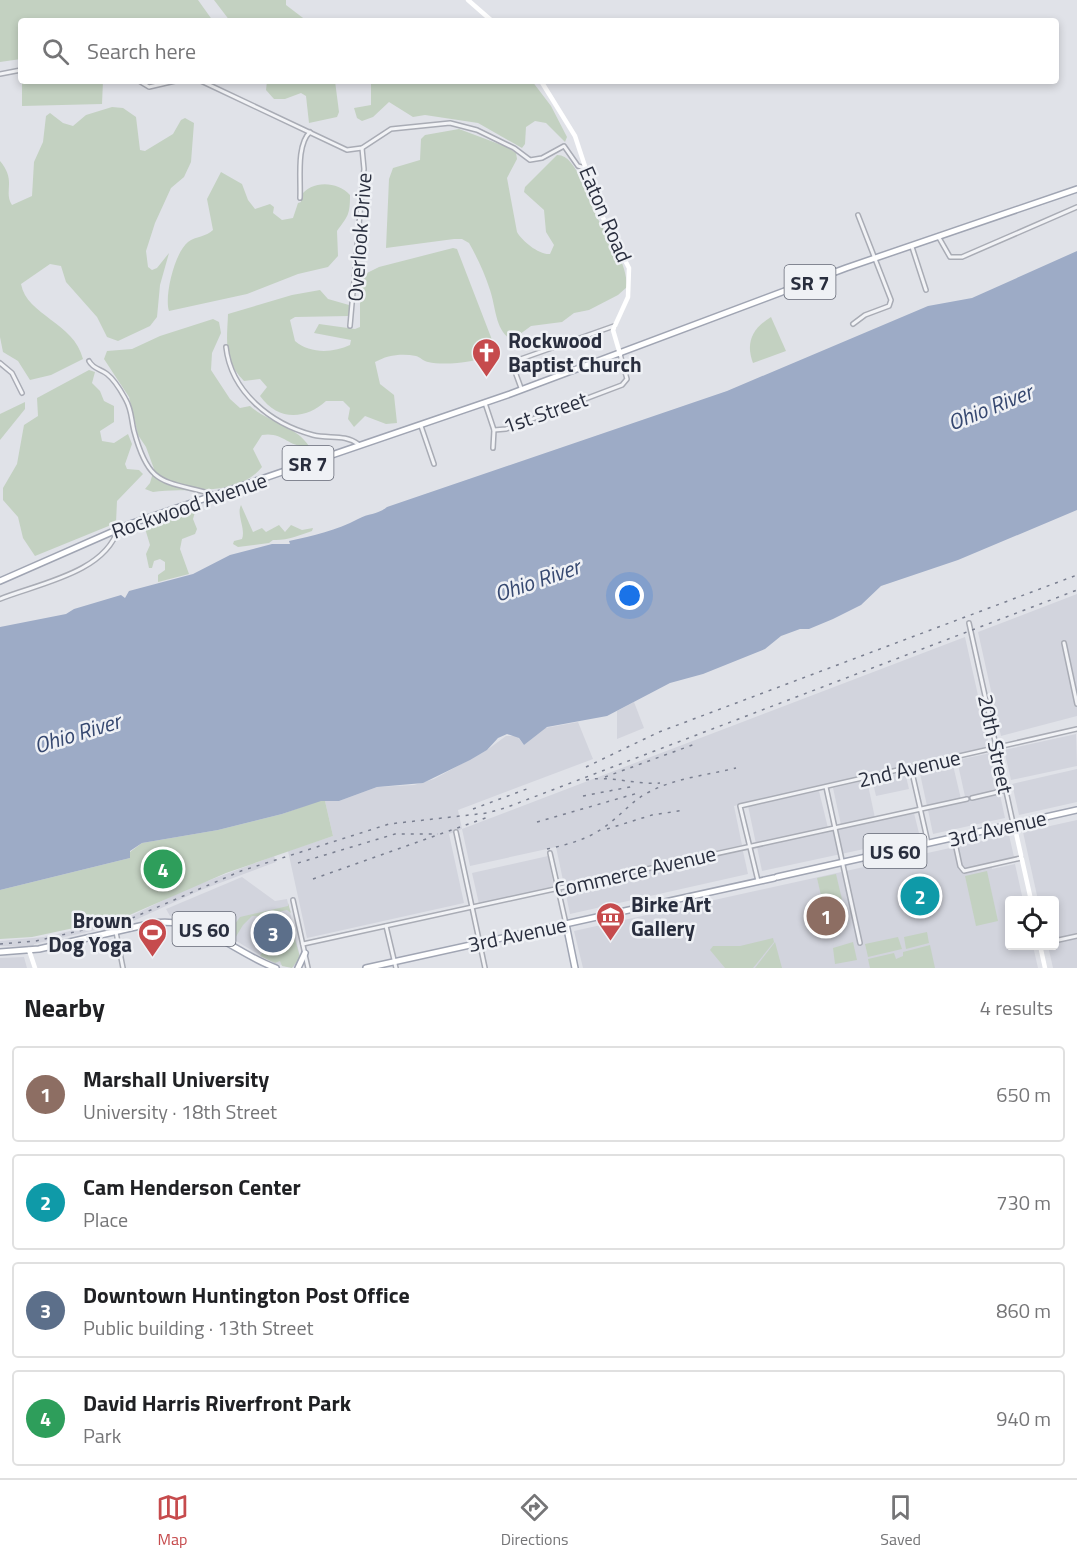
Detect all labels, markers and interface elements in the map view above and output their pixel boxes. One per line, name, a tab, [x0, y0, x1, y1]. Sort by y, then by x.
search box	[18, 18, 1059, 84]
text: Search here	[87, 34, 196, 68]
icon: search	[39, 35, 72, 68]
street label: Eaton Road	[571, 161, 641, 267]
street label: Overlook Drive	[339, 171, 379, 303]
road number: SR 7	[784, 265, 836, 299]
place label: Rockwood Baptist Church	[508, 324, 642, 380]
church icon: Rockwood Baptist Church	[471, 336, 503, 378]
water label: Ohio River	[942, 373, 1040, 439]
street label: 1st Street	[498, 382, 592, 441]
road number: SR 7	[282, 446, 334, 480]
street label: Rockwood Avenue	[107, 463, 271, 547]
water label: Ohio River	[489, 548, 587, 611]
your location	[615, 581, 644, 610]
street label: 20th Street	[970, 691, 1022, 797]
water label: Ohio River	[30, 703, 127, 762]
street label: 2nd Avenue	[855, 741, 963, 795]
street label: 3rd Avenue	[945, 801, 1049, 855]
road number: US 60	[864, 834, 926, 868]
street label: Commerce Avenue	[551, 837, 719, 905]
pin: 4	[144, 846, 182, 892]
pin: 2	[900, 874, 940, 918]
place label: Birke Art Gallery	[631, 888, 711, 944]
pin: 1	[806, 894, 846, 938]
map controls	[1005, 896, 1059, 950]
button: locate	[1005, 896, 1059, 950]
museum icon: Birke Art Gallery	[594, 900, 626, 942]
place label: Brown Dog Yoga	[48, 904, 132, 960]
street label: 3rd Avenue	[465, 908, 569, 960]
pin: 3	[254, 910, 292, 956]
road number: US 60	[172, 912, 236, 946]
sports icon: Brown Dog Yoga	[137, 916, 169, 958]
text: Nearby	[24, 988, 105, 1027]
text: 4 results	[980, 992, 1053, 1023]
text: Marshall University	[83, 1062, 269, 1096]
text: 1	[40, 1079, 51, 1110]
text: 650 m	[996, 1079, 1051, 1110]
text: University · 18th Street	[83, 1096, 277, 1127]
text: Cam Henderson Center	[83, 1170, 301, 1204]
text: 2	[40, 1187, 51, 1218]
text: 730 m	[996, 1187, 1051, 1218]
text: Place	[83, 1204, 128, 1235]
text: Downtown Huntington Post Office	[83, 1278, 410, 1312]
text: 3	[40, 1295, 51, 1326]
text: 860 m	[996, 1295, 1051, 1326]
text: Public building · 13th Street	[83, 1312, 314, 1343]
text: David Harris Riverfront Park	[83, 1386, 351, 1420]
text: 4	[40, 1403, 51, 1434]
text: 940 m	[996, 1403, 1051, 1434]
text: Park	[83, 1420, 121, 1451]
tab: Map	[156, 1491, 189, 1551]
tab: Directions	[501, 1491, 569, 1551]
tab: Saved	[880, 1491, 921, 1551]

